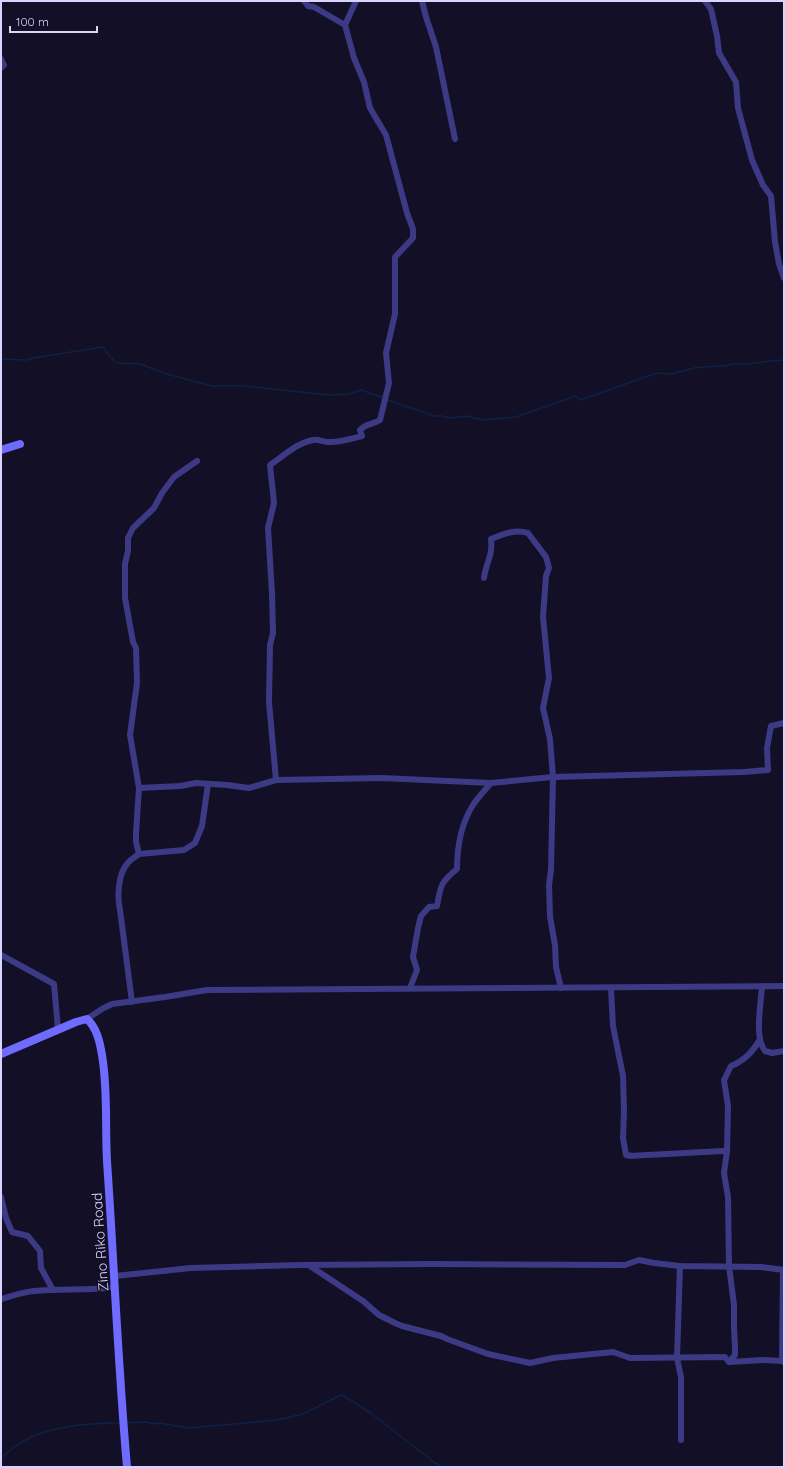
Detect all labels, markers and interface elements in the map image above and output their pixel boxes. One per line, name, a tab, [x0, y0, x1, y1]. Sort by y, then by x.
scale bar	[10, 8, 97, 34]
text: 100 m	[16, 14, 49, 29]
street label: Zino Riko Road	[88, 1192, 112, 1292]

